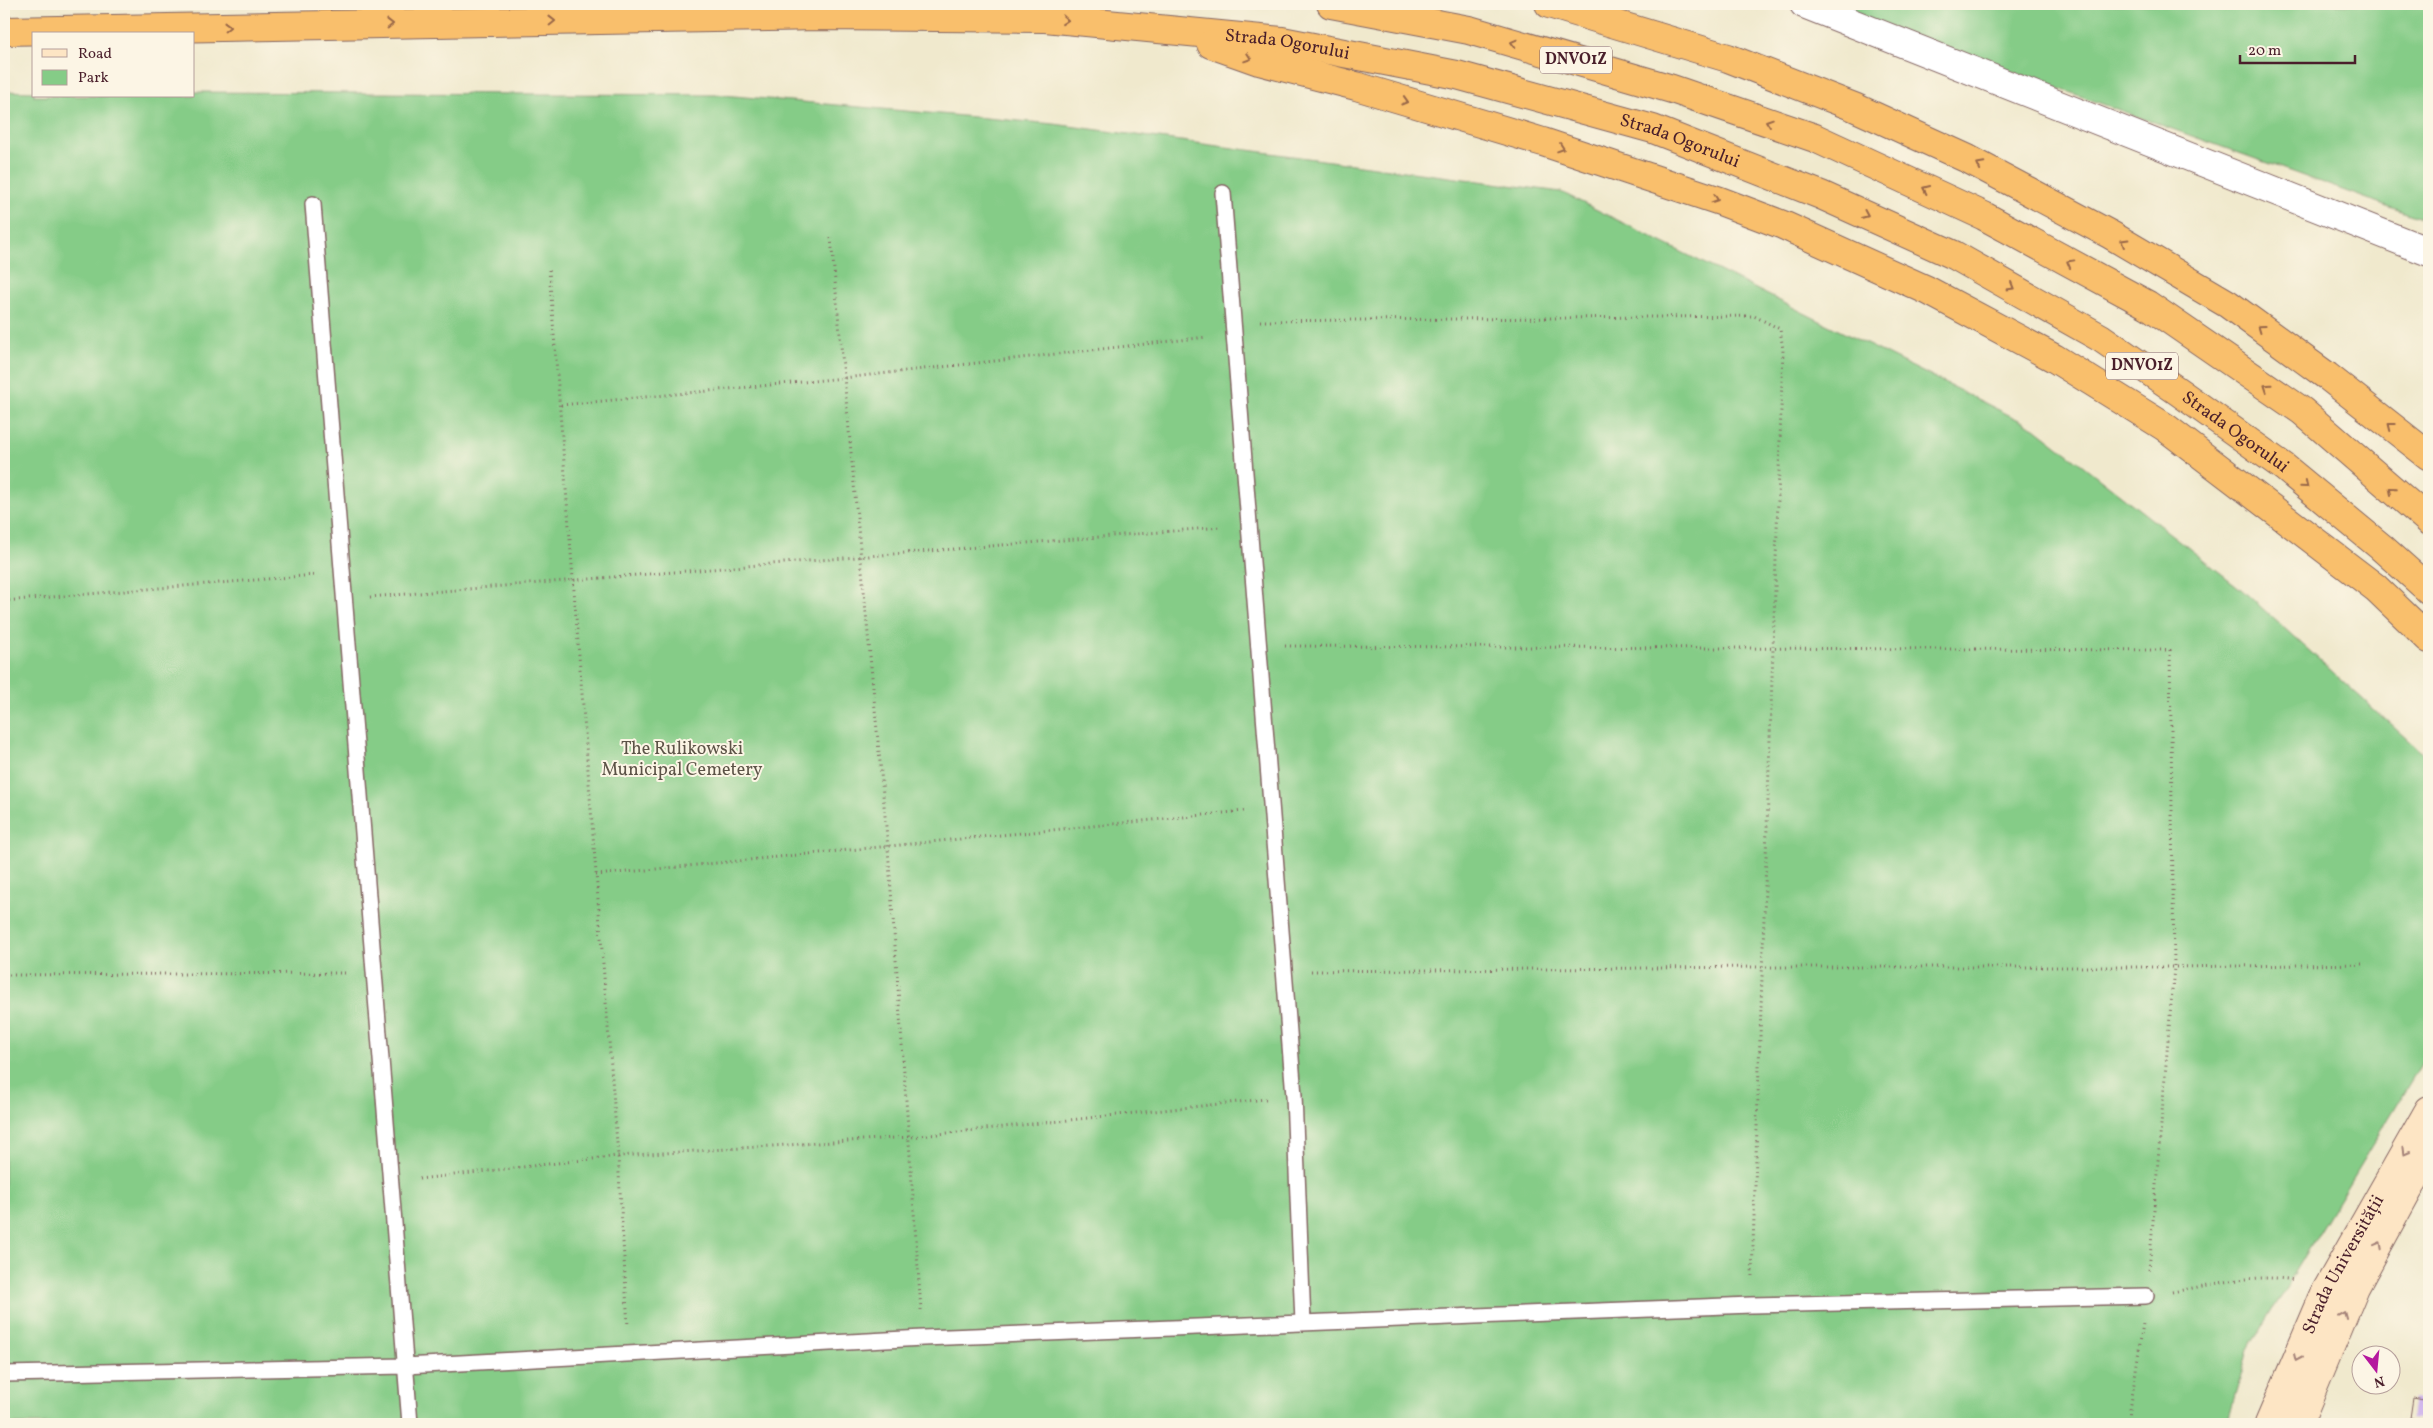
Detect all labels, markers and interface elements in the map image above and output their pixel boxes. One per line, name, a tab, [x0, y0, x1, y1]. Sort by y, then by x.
one-way arrow	[1061, 14, 1069, 25]
one-way arrow	[549, 16, 557, 26]
one-way arrow	[386, 19, 394, 29]
one-way arrow	[224, 22, 232, 32]
street label: Strada Ogorului	[1224, 23, 1352, 66]
legend	[32, 32, 195, 98]
scale bar	[2240, 32, 2356, 64]
one-way arrow	[1510, 38, 1518, 48]
text: 20 m	[2248, 41, 2281, 62]
text: Road	[78, 44, 112, 65]
road number: DNVO1Z	[1540, 46, 1612, 74]
one-way arrow	[1244, 52, 1252, 62]
text: Park	[78, 68, 109, 89]
one-way arrow	[1400, 95, 1409, 105]
street label: Strada Ogorului	[1617, 108, 1743, 174]
one-way arrow	[1765, 118, 1774, 128]
one-way arrow	[1556, 142, 1564, 152]
one-way arrow	[1977, 162, 1986, 172]
one-way arrow	[1922, 185, 1931, 195]
one-way arrow	[1710, 193, 1718, 203]
one-way arrow	[1860, 209, 1869, 220]
one-way arrow	[2120, 239, 2129, 249]
one-way arrow	[2067, 259, 2076, 269]
one-way arrow	[2006, 281, 2015, 291]
one-way arrow	[2257, 325, 2267, 334]
road number: DNVO1Z	[2106, 352, 2178, 380]
one-way arrow	[2263, 384, 2272, 393]
street label: Strada Ogorului	[2177, 385, 2294, 479]
one-way arrow	[2387, 423, 2397, 432]
one-way arrow	[2300, 479, 2309, 488]
one-way arrow	[2389, 486, 2398, 495]
park label: The Rulikowski Municipal Cemetery	[601, 737, 763, 783]
one-way arrow	[2401, 1146, 2411, 1155]
street label: Strada Universității	[2296, 1190, 2391, 1338]
one-way arrow	[2373, 1241, 2383, 1250]
one-way arrow	[2337, 1311, 2347, 1319]
north arrow	[2350, 1346, 2400, 1396]
one-way arrow	[2292, 1353, 2303, 1362]
text: N	[2372, 1371, 2387, 1392]

